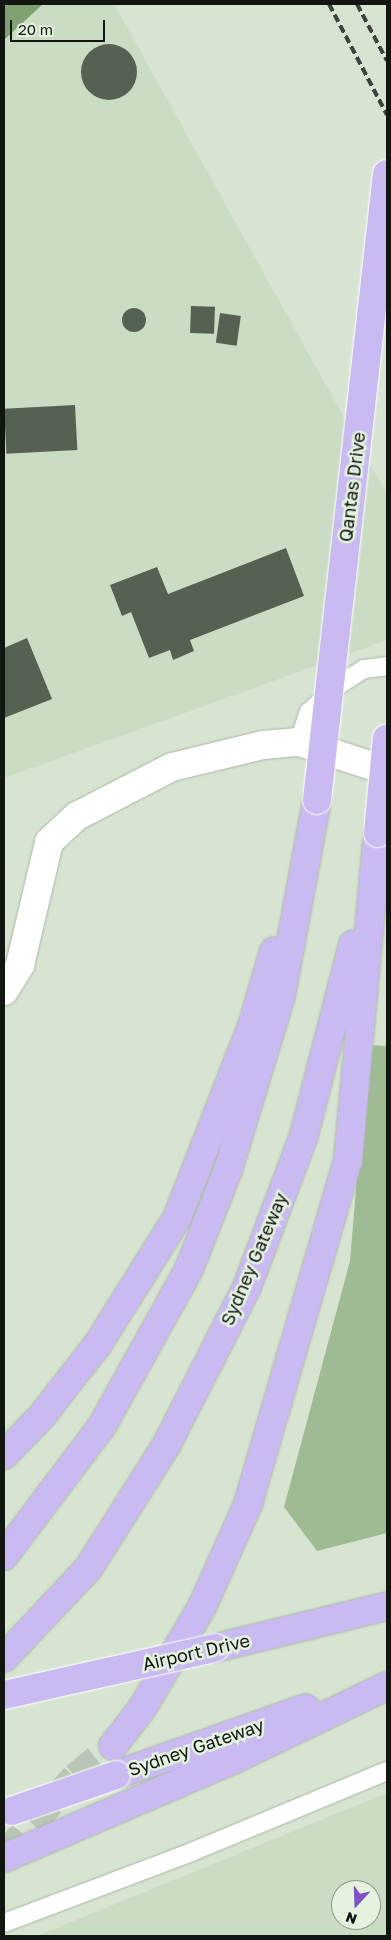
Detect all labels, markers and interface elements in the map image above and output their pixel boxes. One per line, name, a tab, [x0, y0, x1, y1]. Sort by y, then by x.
scale bar	[12, 10, 108, 42]
text: 20 m	[18, 20, 53, 38]
street label: Qantas Drive	[335, 431, 369, 543]
street label: Sydney Gateway	[216, 1189, 292, 1329]
street label: Airport Drive	[140, 1629, 252, 1675]
street label: Sydney Gateway	[125, 1714, 267, 1780]
north arrow	[331, 1880, 381, 1930]
text: N	[343, 1909, 359, 1928]

